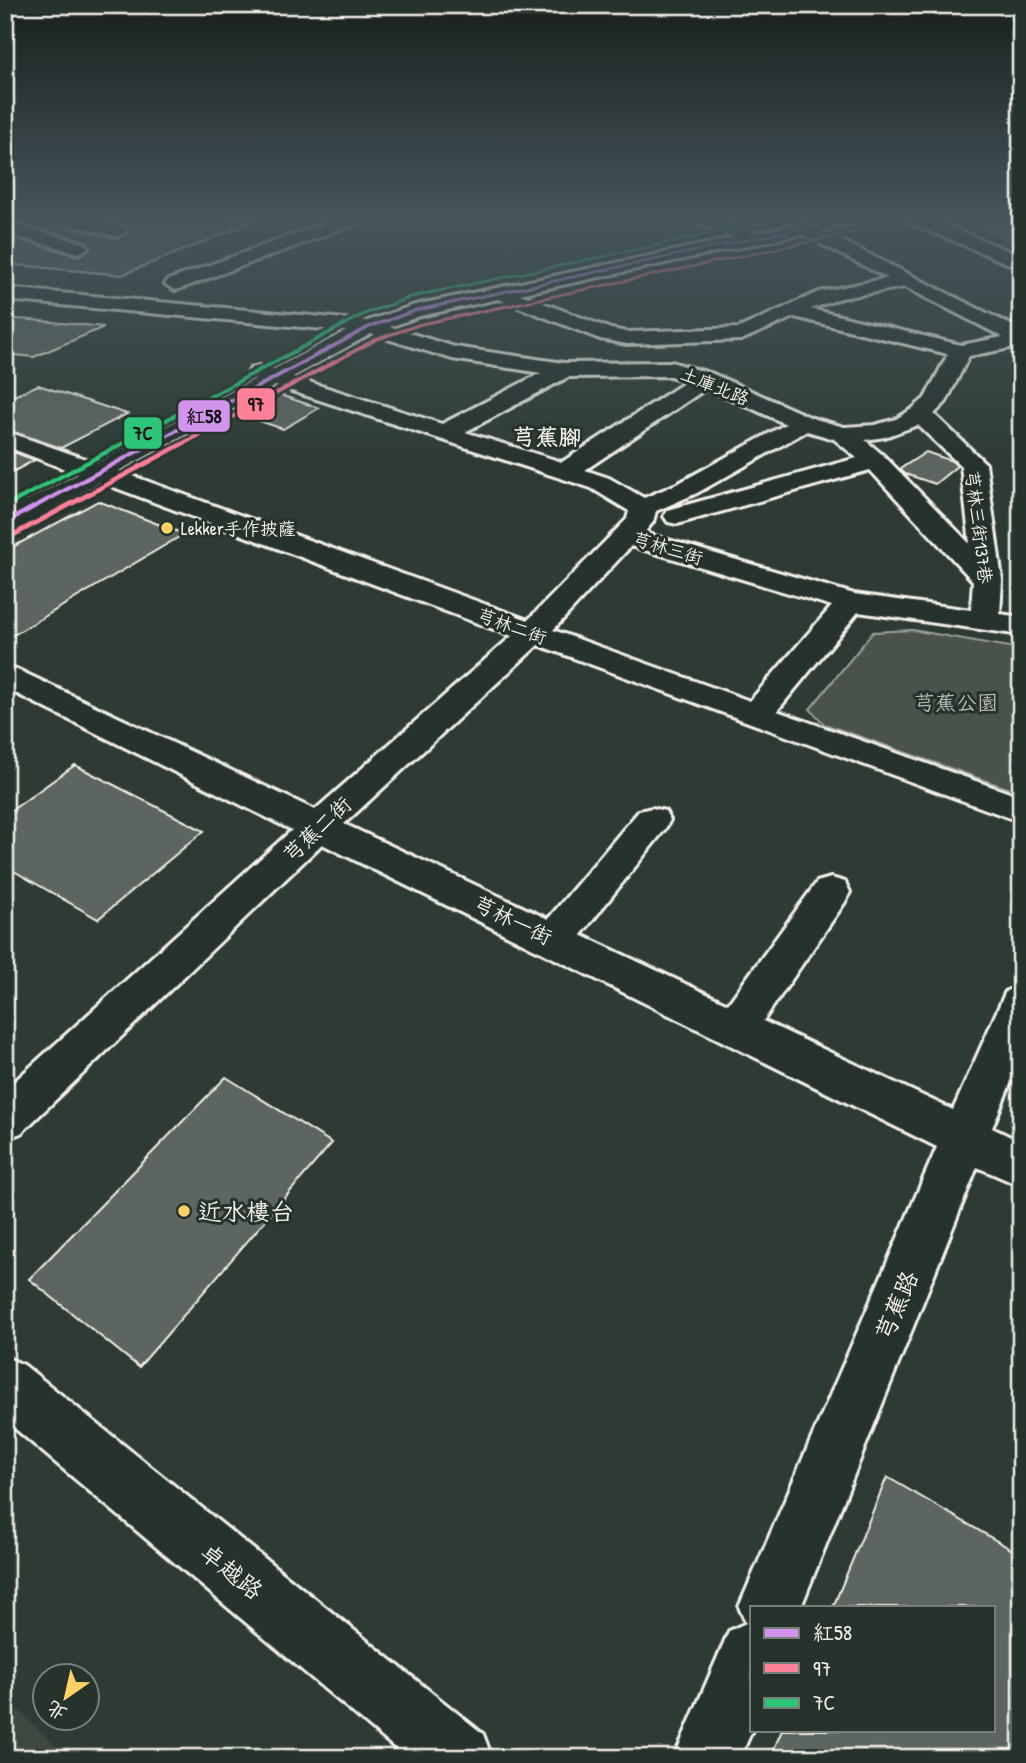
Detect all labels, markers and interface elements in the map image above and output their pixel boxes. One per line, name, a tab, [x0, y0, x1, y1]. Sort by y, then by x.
street label: 土庫北路	[677, 361, 753, 411]
line badge: 97	[236, 387, 276, 421]
text: 97	[248, 391, 264, 417]
line badge: 紅58	[177, 399, 231, 433]
text: 紅58	[186, 403, 222, 429]
line badge: 7C	[123, 416, 163, 450]
text: 7C	[132, 420, 153, 446]
district label: 芎蕉腳	[513, 421, 582, 452]
street label: 芎林三街137巷	[960, 469, 998, 585]
place label: Lekker手作披薩	[181, 516, 296, 541]
marker: Lekker手作披薩	[159, 520, 175, 536]
street label: 芎林三街	[630, 526, 706, 570]
street label: 芎林二街	[474, 602, 550, 650]
park label: 芎蕉公園	[914, 688, 998, 717]
street label: 芎蕉二街	[276, 790, 358, 868]
street label: 芎林一街	[469, 889, 557, 951]
place label: 近水樓台	[198, 1195, 294, 1227]
marker: 近水樓台	[176, 1203, 192, 1219]
street label: 芎蕉路	[867, 1266, 925, 1344]
street label: 卓越路	[194, 1536, 270, 1606]
legend	[750, 1606, 995, 1732]
text: 紅58	[813, 1618, 852, 1647]
text: 97	[813, 1654, 831, 1683]
north arrow	[32, 1662, 102, 1732]
text: 7C	[813, 1688, 835, 1717]
text: 北	[41, 1695, 72, 1727]

